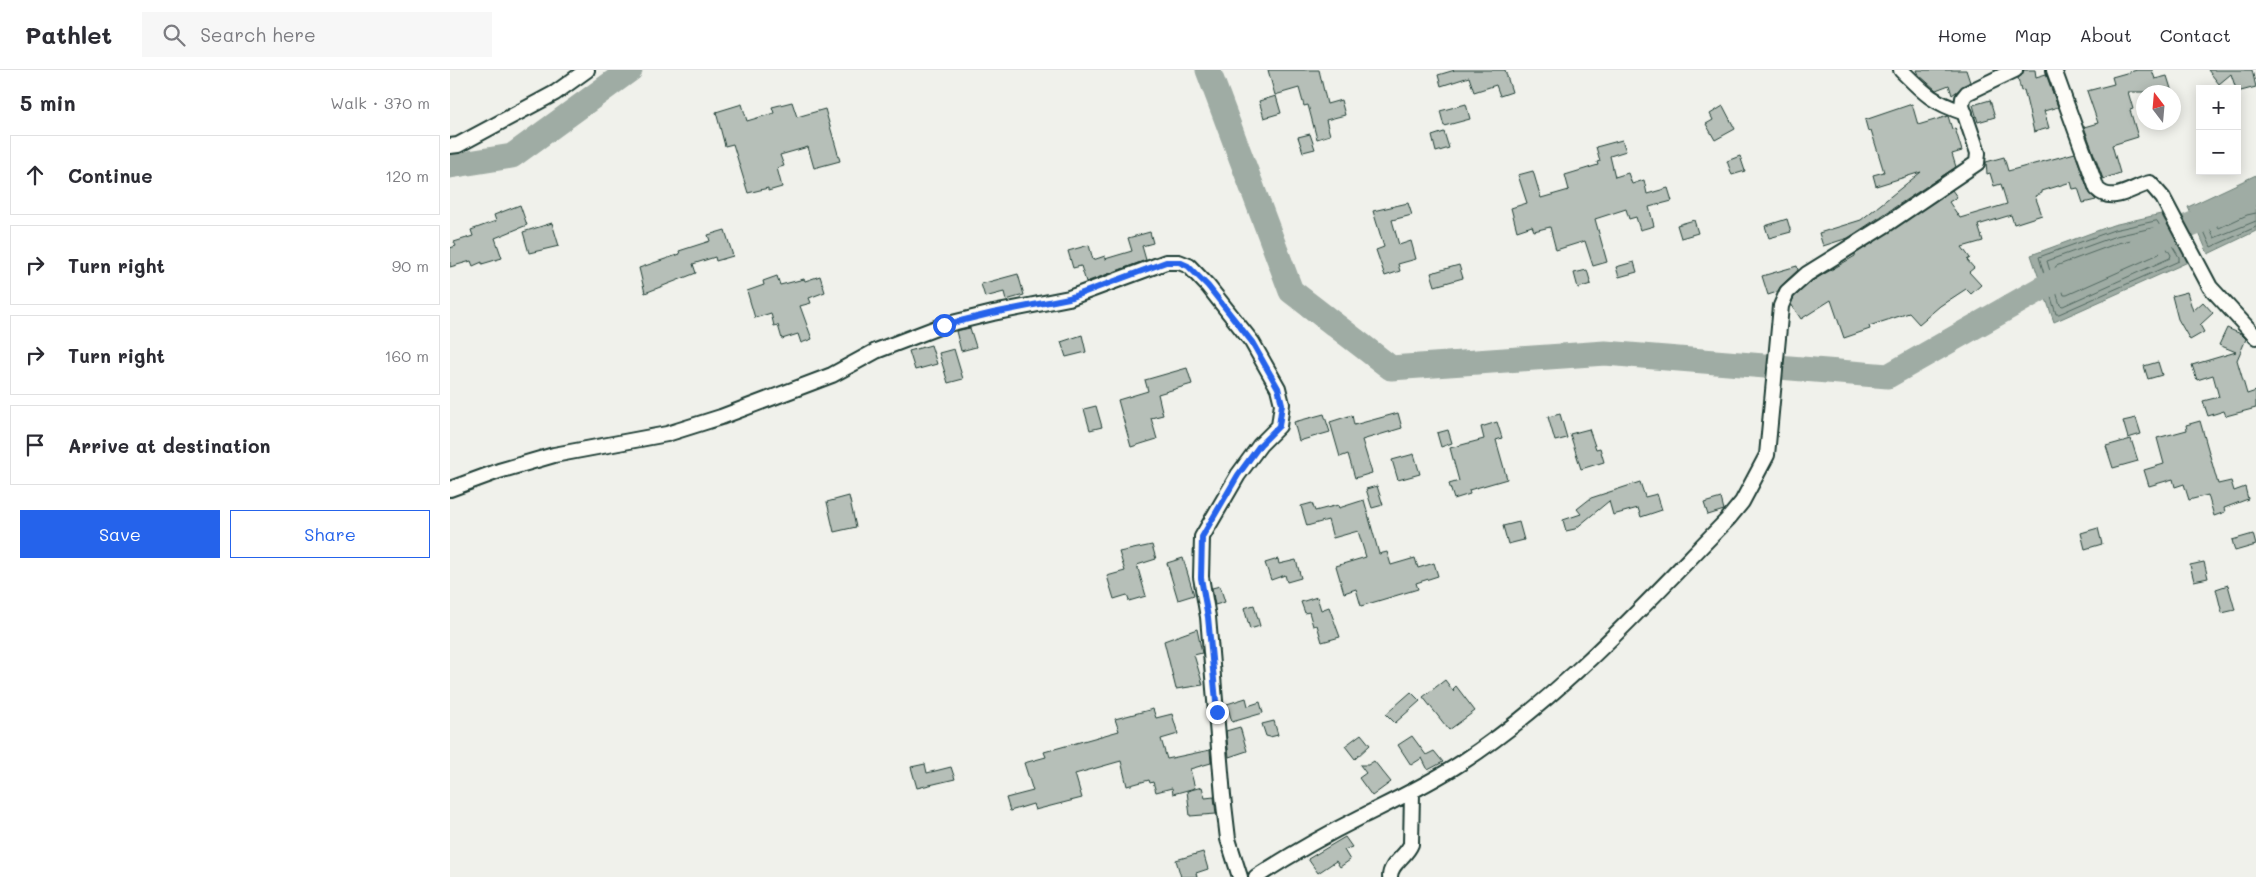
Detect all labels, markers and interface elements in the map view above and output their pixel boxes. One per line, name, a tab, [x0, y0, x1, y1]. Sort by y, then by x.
search box	[142, 12, 492, 57]
text: Pathlet	[25, 19, 112, 50]
icon: search	[160, 21, 188, 49]
text: Search here	[200, 22, 316, 47]
text: Home	[1938, 23, 1987, 47]
text: Map	[2015, 23, 2051, 47]
text: About	[2079, 23, 2132, 47]
text: Contact	[2160, 23, 2231, 47]
north arrow	[2136, 85, 2181, 130]
map controls	[2196, 85, 2241, 175]
button: +	[2196, 85, 2241, 130]
text: 5 min	[20, 89, 76, 116]
text: Walk · 370 m	[330, 92, 430, 113]
button: −	[2196, 130, 2241, 175]
icon: ahead	[21, 161, 49, 189]
text: Continue	[68, 163, 153, 188]
text: 120 m	[385, 165, 429, 186]
icon: right	[21, 251, 49, 279]
text: Turn right	[68, 253, 165, 278]
text: 90 m	[392, 255, 429, 276]
route start	[933, 314, 956, 337]
icon: right	[21, 341, 49, 369]
text: Turn right	[68, 343, 165, 368]
text: 160 m	[384, 345, 429, 366]
icon: arrive	[21, 431, 49, 459]
text: Arrive at destination	[68, 433, 271, 458]
button: Save	[20, 510, 220, 558]
button: Share	[230, 510, 430, 558]
route end	[1206, 701, 1229, 724]

